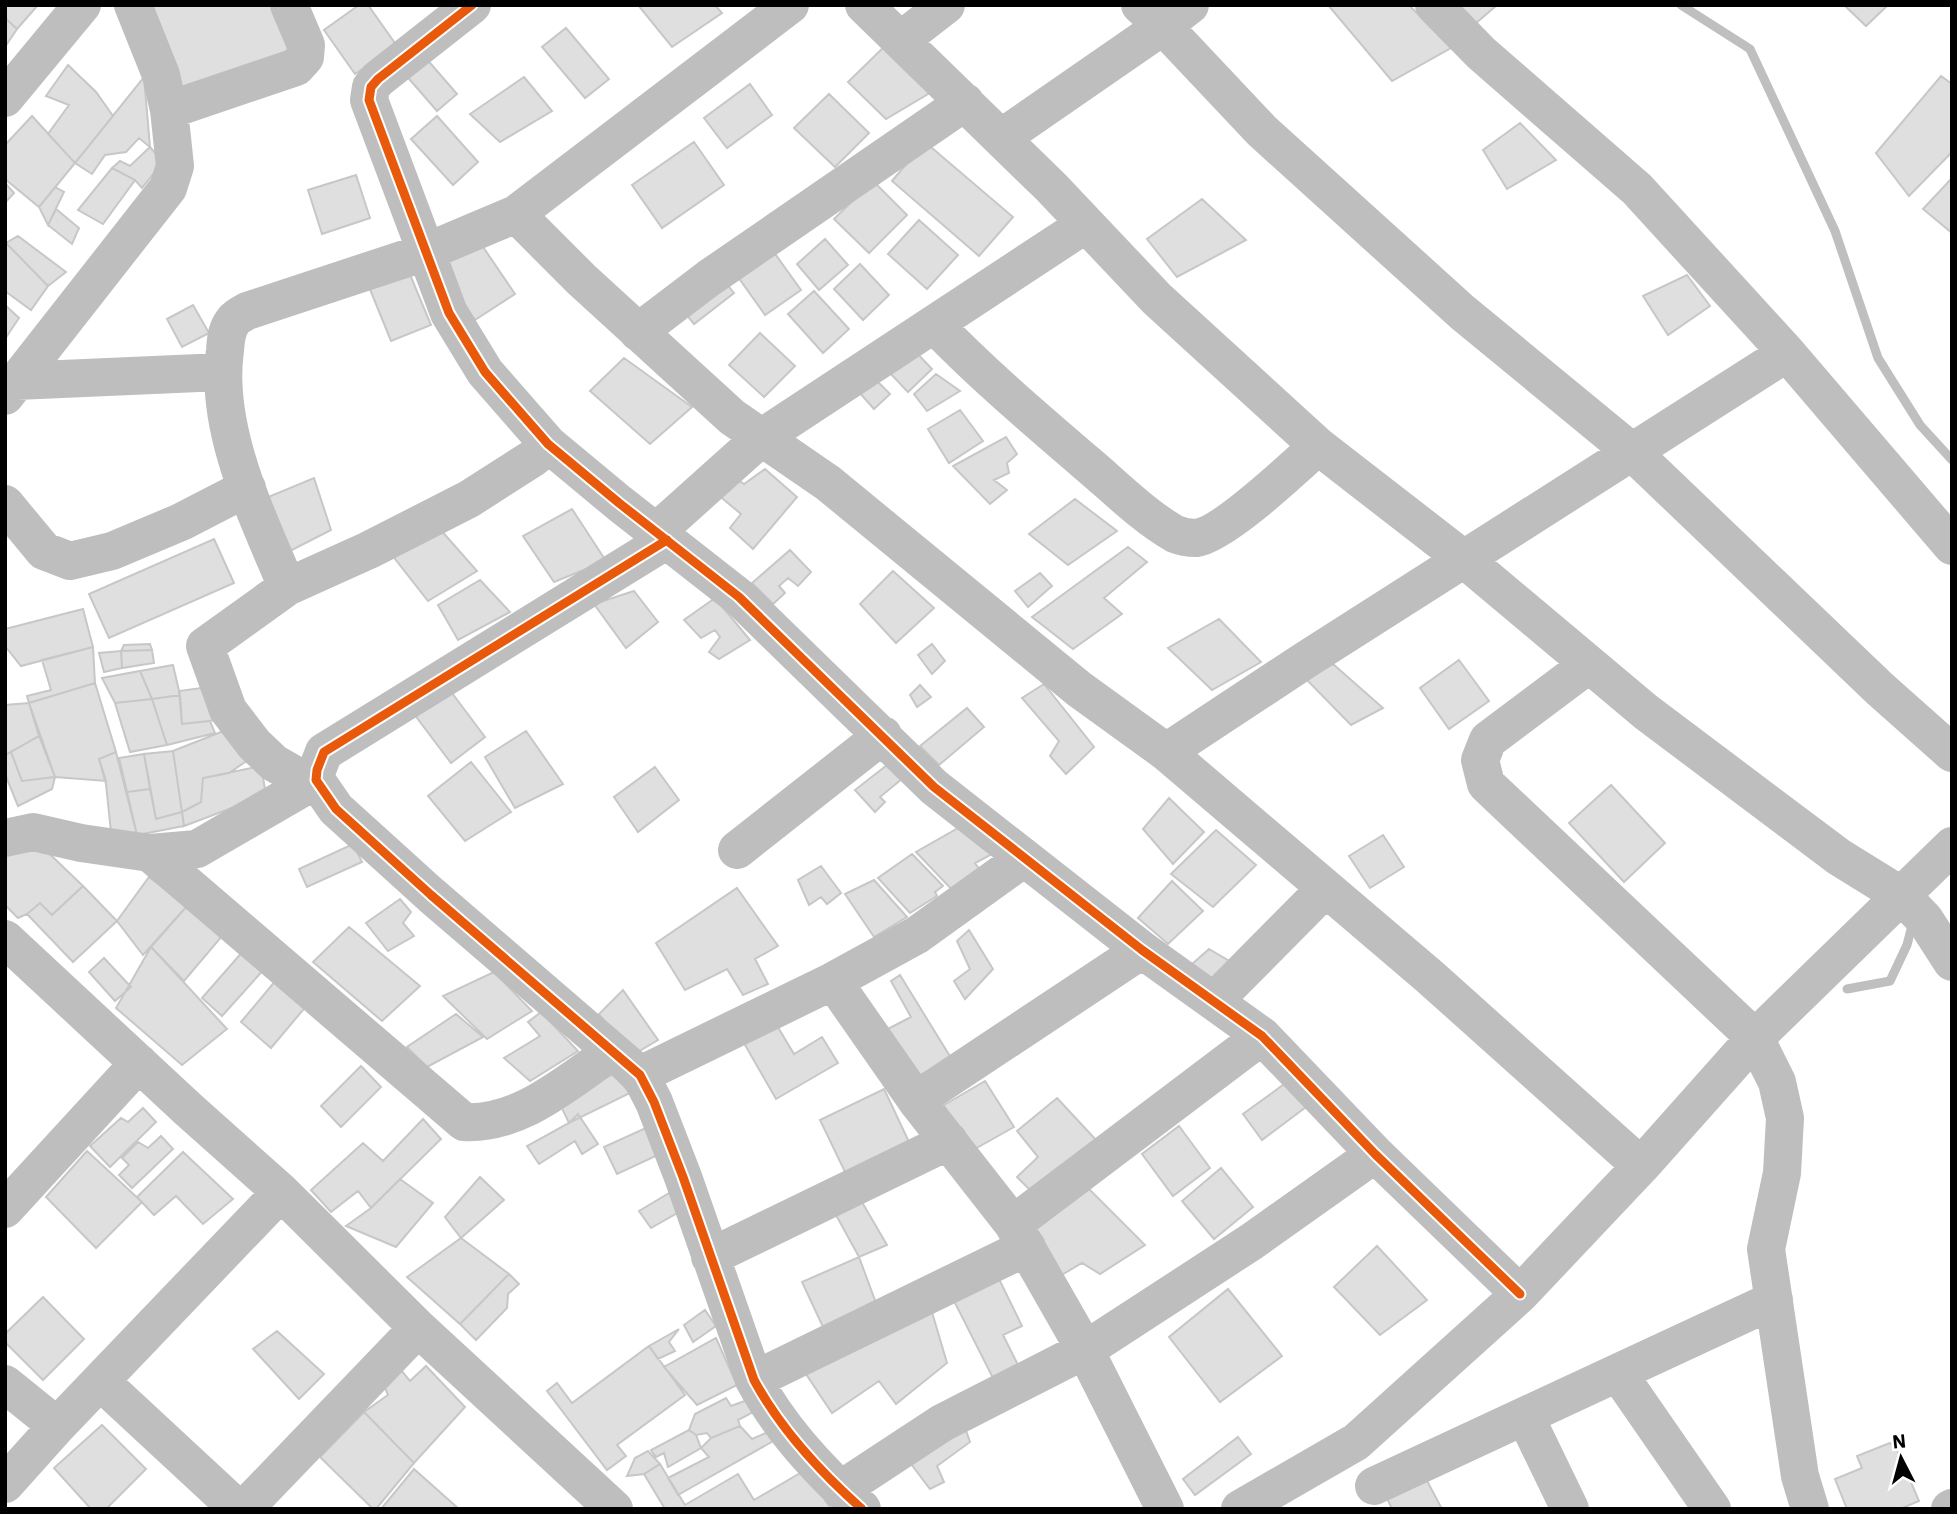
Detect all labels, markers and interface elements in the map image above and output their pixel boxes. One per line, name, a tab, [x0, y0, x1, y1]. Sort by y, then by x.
north arrow	[1866, 1423, 1936, 1493]
text: N	[1891, 1428, 1907, 1454]

